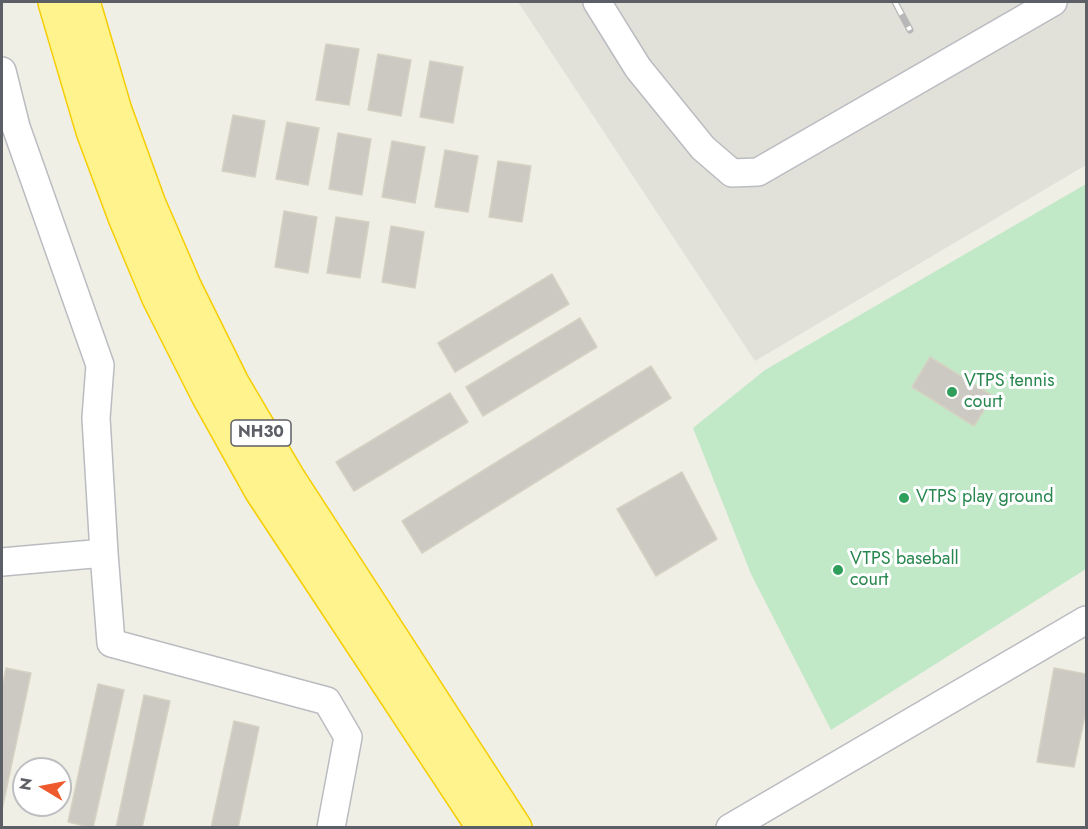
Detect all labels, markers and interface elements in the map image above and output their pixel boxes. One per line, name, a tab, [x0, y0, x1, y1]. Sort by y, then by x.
place label: VTPS tennis court	[964, 371, 1055, 413]
marker: VTPS tennis court	[945, 385, 959, 399]
road number: NH30	[231, 420, 291, 446]
place label: VTPS play ground	[916, 487, 1054, 509]
marker: VTPS play ground	[897, 491, 911, 505]
place label: VTPS baseball court	[850, 549, 959, 592]
marker: VTPS baseball court	[831, 563, 845, 577]
north arrow	[12, 757, 72, 817]
text: N	[13, 776, 38, 792]

